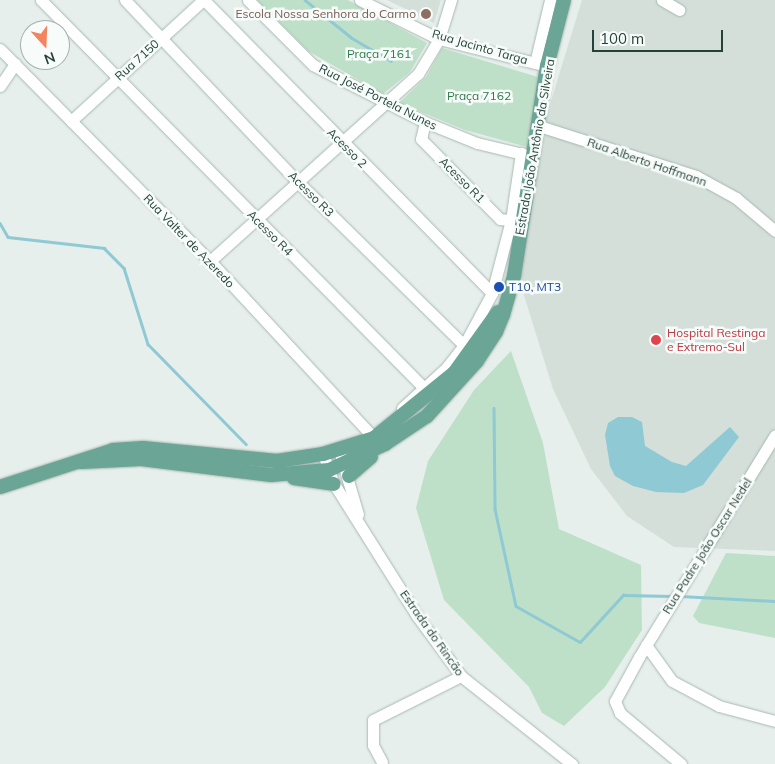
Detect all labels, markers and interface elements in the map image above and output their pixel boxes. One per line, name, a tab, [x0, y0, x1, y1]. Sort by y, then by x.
place label: Escola Nossa Senhora do Carmo	[235, 7, 416, 21]
marker: Escola Nossa Senhora do Carmo	[420, 8, 432, 20]
north arrow	[20, 20, 70, 70]
scale bar	[595, 20, 726, 52]
street label: Rua Jacinto Targa	[430, 26, 530, 68]
text: 100 m	[600, 29, 644, 48]
street label: Rua 7150	[112, 36, 162, 84]
park label: Praça 7161	[347, 47, 411, 61]
text: N	[42, 48, 58, 68]
street label: Estrada João Antônio da Silveira	[512, 58, 558, 236]
street label: Rua José Portela Nunes	[317, 61, 439, 133]
park label: Praça 7162	[447, 89, 511, 103]
street label: Acesso 2	[324, 125, 370, 171]
street label: Rua Alberto Hoffmann	[585, 135, 709, 189]
street label: Acesso R1	[436, 154, 488, 206]
street label: Acesso R3	[285, 168, 337, 220]
street label: Rua Valter de Azeredo	[141, 191, 237, 291]
street label: Acesso R4	[244, 207, 296, 259]
place label: T10, MT3	[509, 280, 561, 294]
marker: T10, MT3	[493, 281, 505, 293]
place label: Hospital Restinga e Extremo-Sul	[667, 326, 766, 354]
marker: Hospital Restinga e Extremo-Sul	[649, 333, 663, 347]
street label: Rua Padre João Oscar Nedel	[659, 475, 755, 617]
street label: Estrada do Rincão	[397, 587, 467, 679]

